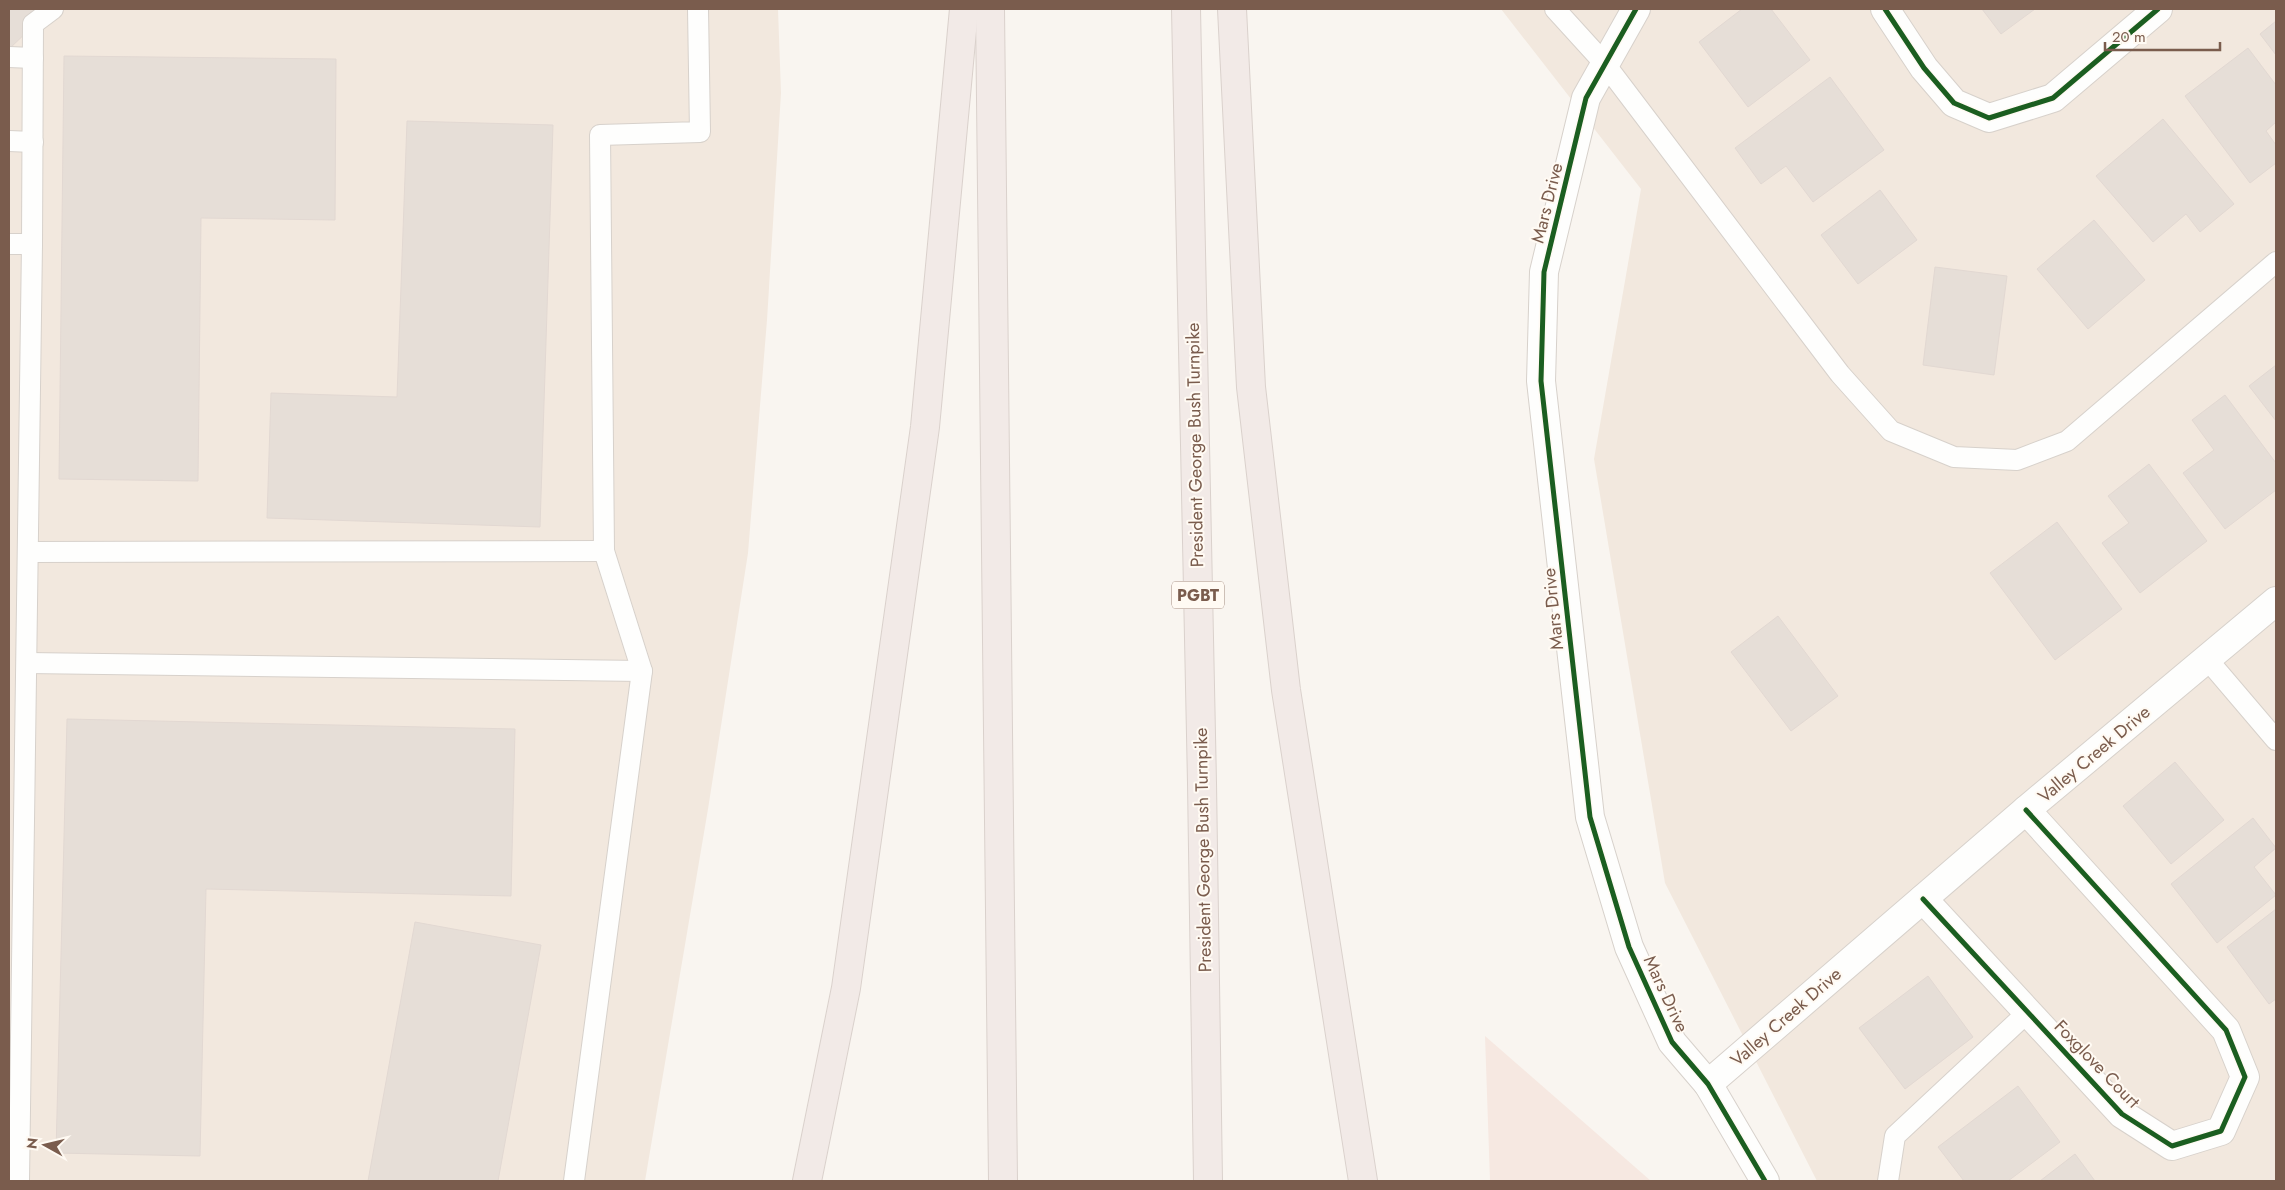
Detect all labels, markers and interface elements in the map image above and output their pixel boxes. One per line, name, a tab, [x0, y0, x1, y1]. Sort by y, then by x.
scale bar	[2105, 20, 2220, 52]
text: 20 m	[2112, 26, 2146, 48]
street label: Mars Drive	[1524, 160, 1570, 246]
street label: President George Bush Turnpike	[1180, 322, 1210, 568]
street label: Mars Drive	[1536, 567, 1570, 651]
road number: PGBT	[1172, 582, 1224, 608]
street label: Valley Creek Drive	[2032, 699, 2156, 809]
street label: President George Bush Turnpike	[1188, 727, 1218, 973]
street label: Mars Drive	[1637, 951, 1695, 1037]
street label: Valley Creek Drive	[1725, 961, 1847, 1073]
street label: Foxglove Court	[2048, 1014, 2146, 1114]
north arrow	[20, 1120, 70, 1170]
text: N	[21, 1136, 43, 1150]

